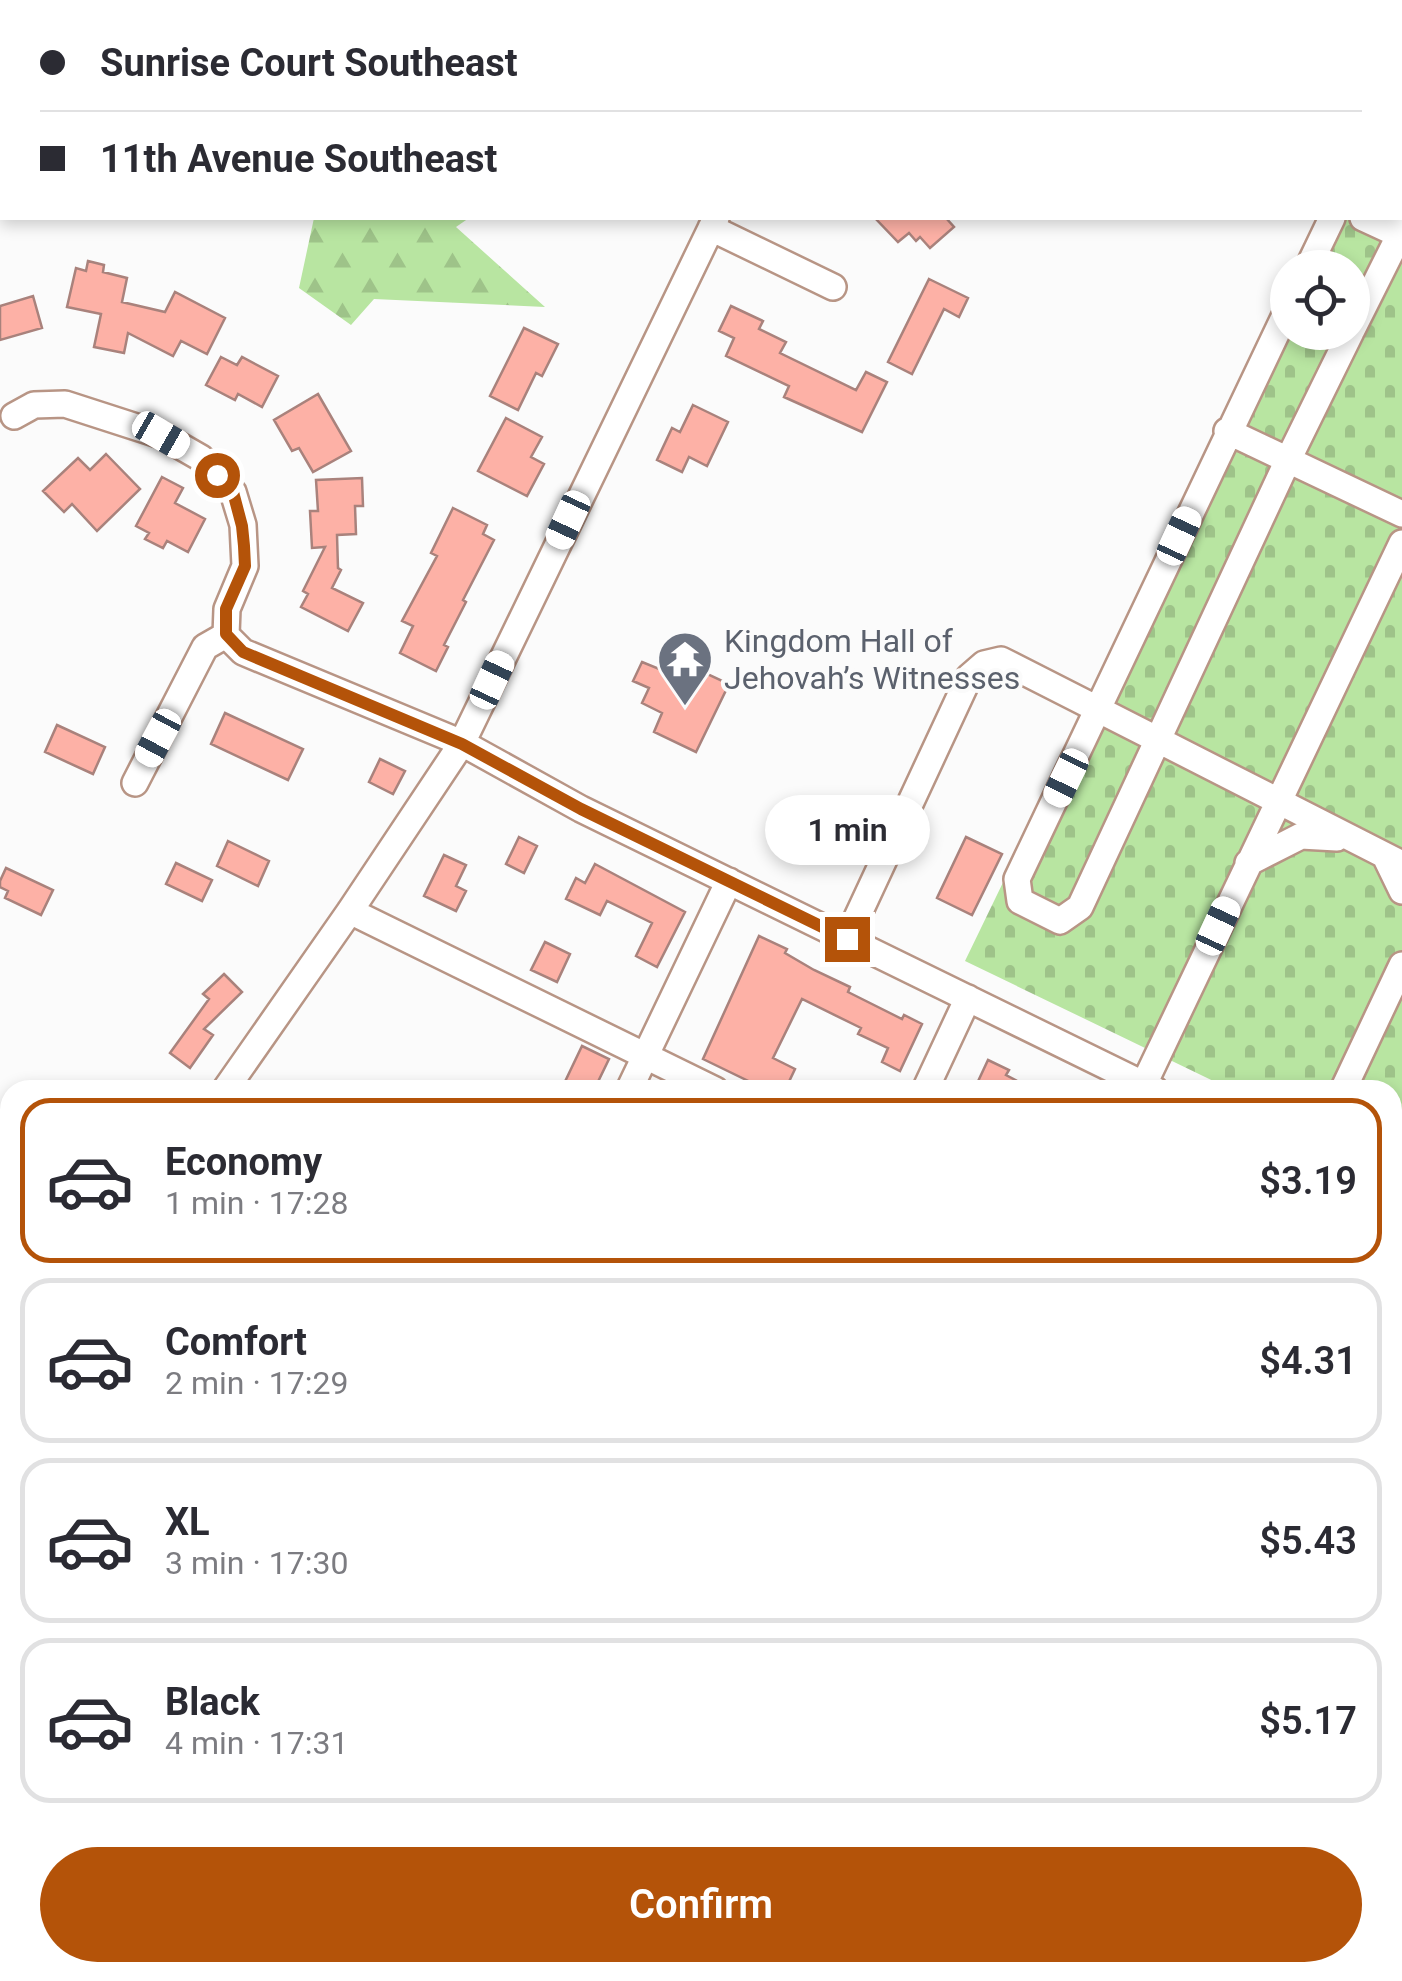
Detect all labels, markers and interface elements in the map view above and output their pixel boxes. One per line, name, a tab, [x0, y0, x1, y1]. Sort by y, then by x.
text: Sunrise Court Southeast	[100, 41, 518, 85]
text: 11th Avenue Southeast	[100, 137, 497, 181]
map controls	[1270, 250, 1370, 350]
button: locate	[1270, 250, 1370, 350]
car	[128, 407, 194, 463]
route start	[195, 453, 240, 498]
car	[542, 486, 594, 554]
car	[1153, 502, 1205, 570]
place label: Kingdom Hall of Jehovah’s Witnesses	[724, 622, 1020, 697]
temple icon: Kingdom Hall of Jehovah’s Witnesses	[655, 629, 715, 708]
car	[466, 646, 518, 714]
car	[131, 704, 185, 772]
car	[1039, 744, 1093, 812]
callout: 1 min	[764, 794, 930, 864]
text: 1 min	[807, 811, 888, 849]
car	[1192, 892, 1244, 960]
route end	[825, 917, 870, 962]
icon: car	[45, 1136, 135, 1226]
text: Economy	[165, 1140, 322, 1184]
text: $3.19	[1259, 1159, 1357, 1203]
text: 1 min · 17:28	[165, 1184, 348, 1222]
icon: car	[45, 1316, 135, 1406]
text: Comfort	[165, 1320, 307, 1364]
text: $4.31	[1259, 1339, 1357, 1383]
text: 2 min · 17:29	[165, 1364, 348, 1402]
icon: car	[45, 1496, 135, 1586]
text: XL	[165, 1500, 210, 1544]
text: $5.43	[1259, 1519, 1357, 1563]
text: 3 min · 17:30	[165, 1544, 348, 1582]
icon: car	[45, 1676, 135, 1766]
text: Black	[165, 1680, 260, 1724]
text: $5.17	[1259, 1699, 1357, 1743]
text: 4 min · 17:31	[165, 1724, 348, 1762]
button: Confirm	[40, 1847, 1362, 1962]

